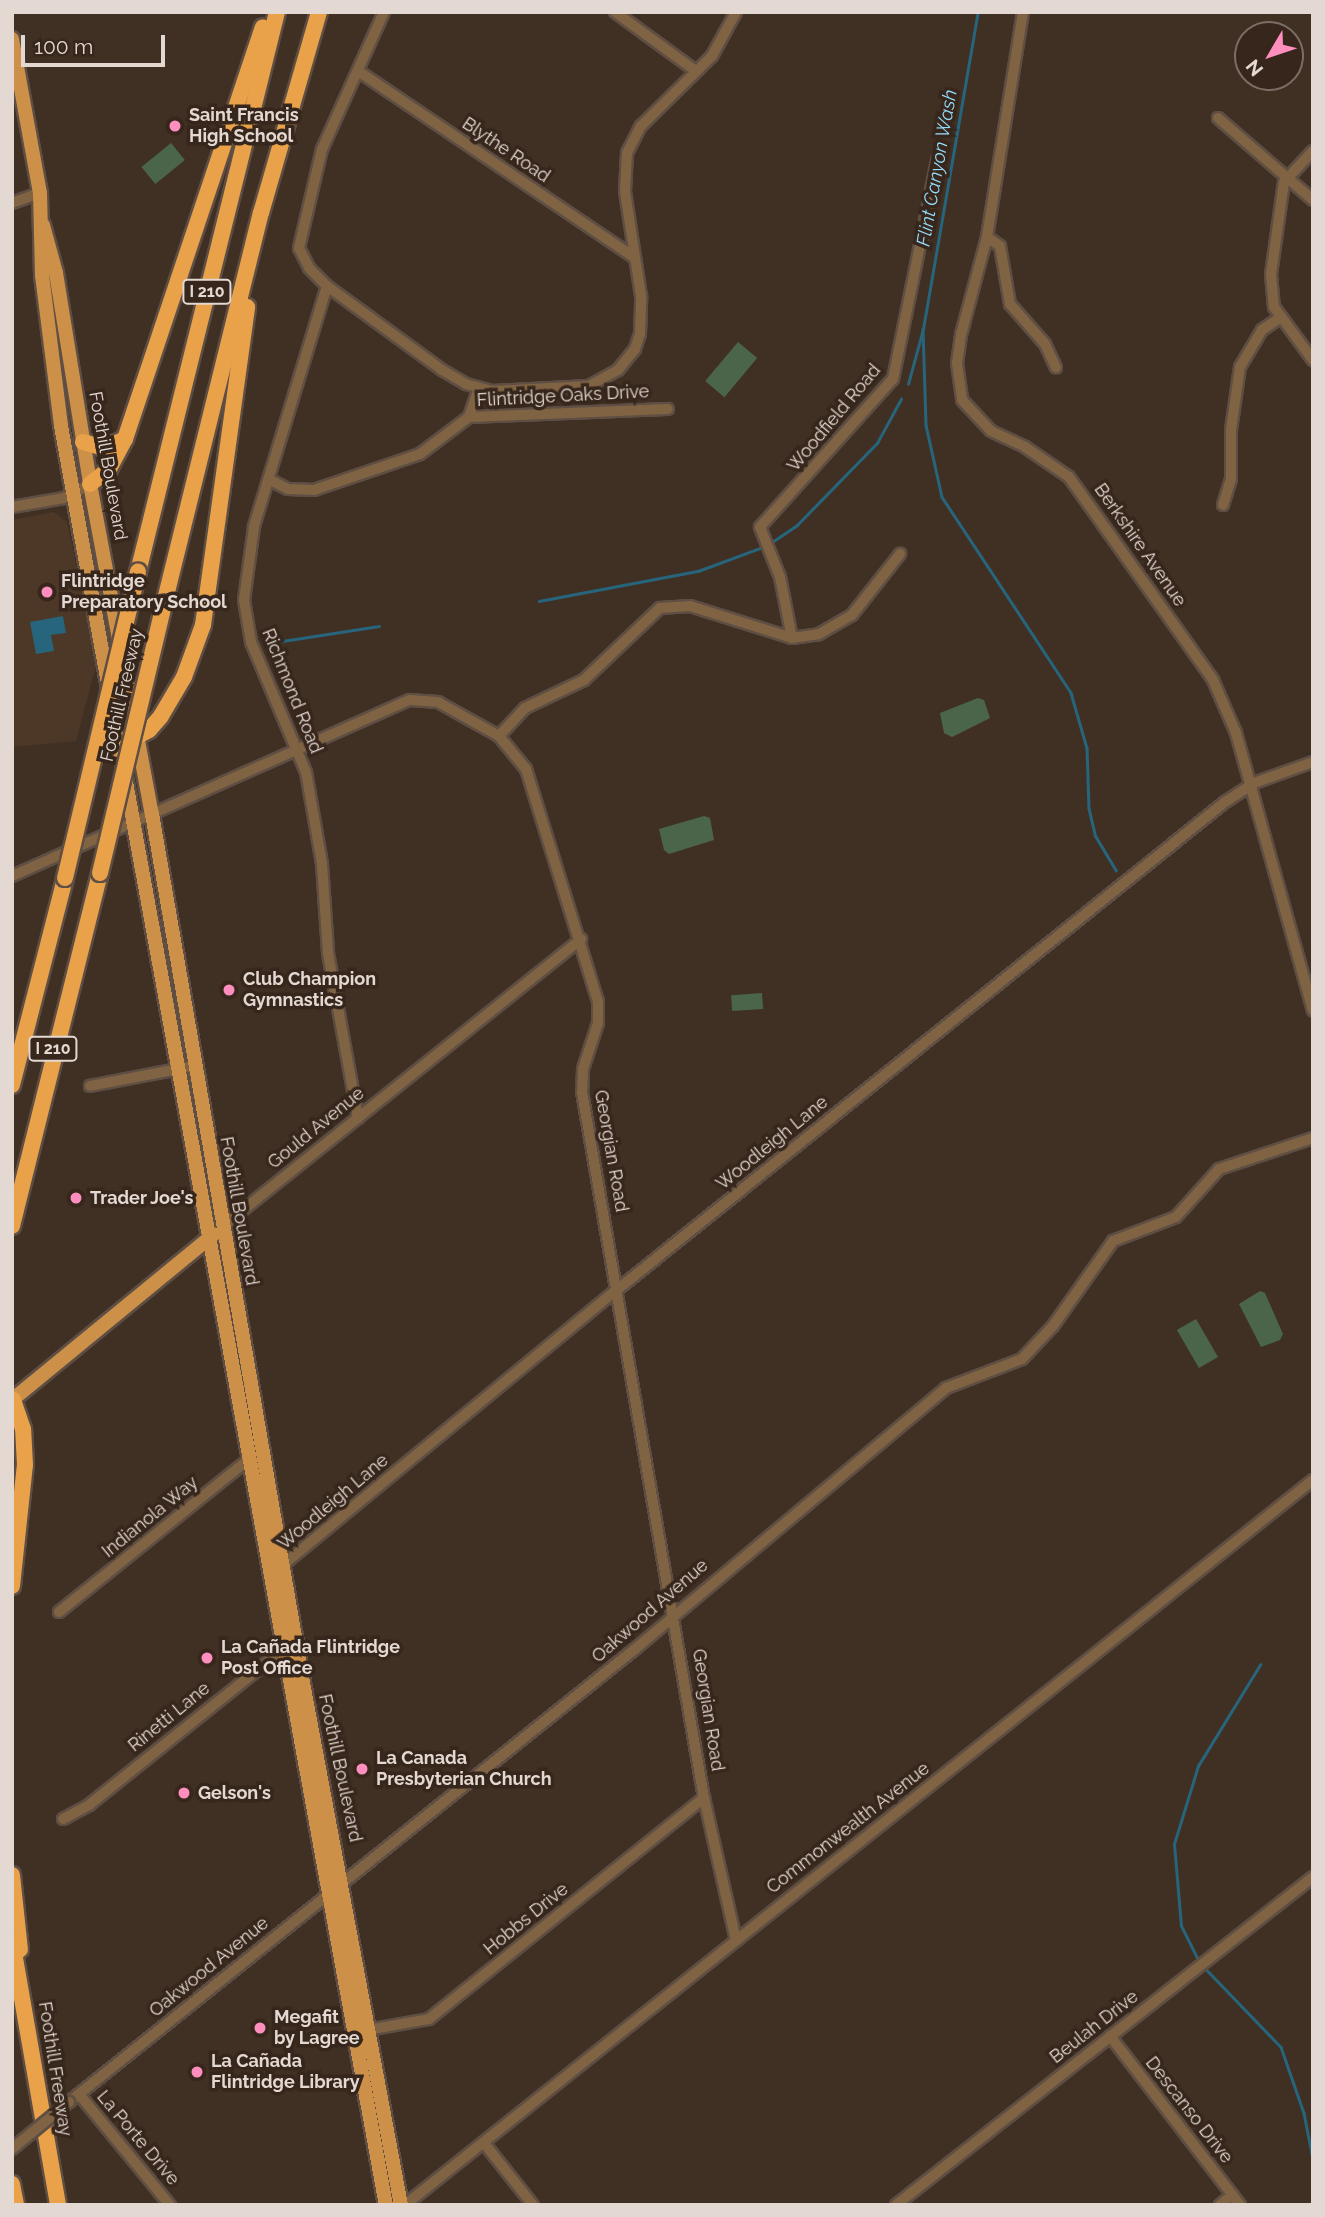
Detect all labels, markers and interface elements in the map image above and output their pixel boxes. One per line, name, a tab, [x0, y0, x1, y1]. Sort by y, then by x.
scale bar	[24, 21, 168, 65]
north arrow	[1234, 21, 1304, 91]
text: 100 m	[34, 34, 93, 59]
text: N	[1241, 55, 1267, 81]
water label: Flint Canyon Wash	[912, 87, 962, 249]
place label: Saint Francis High School	[189, 105, 299, 148]
street label: Blythe Road	[458, 113, 554, 187]
marker: Saint Francis High School	[167, 118, 183, 134]
road number: I 210	[181, 280, 233, 304]
street label: Woodfield Road	[783, 360, 885, 476]
street label: Flintridge Oaks Drive	[476, 381, 650, 411]
street label: Foothill Boulevard	[84, 390, 132, 542]
street label: Berkshire Avenue	[1089, 479, 1191, 611]
place label: Flintridge Preparatory School	[61, 571, 227, 614]
marker: Flintridge Preparatory School	[39, 584, 55, 600]
street label: Richmond Road	[257, 625, 327, 757]
street label: Foothill Freeway	[96, 626, 148, 764]
place label: Club Champion Gymnastics	[243, 969, 376, 1012]
marker: Club Champion Gymnastics	[221, 982, 237, 998]
road number: I 210	[27, 1036, 79, 1062]
street label: Gould Avenue	[263, 1082, 369, 1174]
street label: Georgian Road	[590, 1088, 632, 1214]
street label: Woodleigh Lane	[712, 1091, 832, 1195]
street label: Foothill Boulevard	[215, 1135, 263, 1287]
place label: Trader Joe's	[90, 1187, 194, 1209]
marker: Trader Joe's	[68, 1190, 84, 1206]
street label: Woodleigh Lane	[274, 1450, 392, 1554]
street label: Indianola Way	[98, 1472, 202, 1562]
street label: Oakwood Avenue	[587, 1554, 713, 1668]
place label: La Cañada Flintridge Post Office	[221, 1637, 400, 1680]
street label: Georgian Road	[688, 1647, 728, 1773]
marker: La Cañada Flintridge Post Office	[199, 1650, 215, 1666]
street label: Rinetti Lane	[124, 1678, 214, 1756]
street label: Foothill Boulevard	[314, 1692, 366, 1844]
place label: La Canada Presbyterian Church	[376, 1748, 552, 1790]
street label: Commonwealth Avenue	[762, 1758, 934, 1898]
marker: La Canada Presbyterian Church	[354, 1761, 370, 1777]
place label: Gelson's	[198, 1782, 271, 1804]
marker: Gelson's	[176, 1785, 192, 1801]
street label: Hobbs Drive	[479, 1878, 573, 1960]
street label: Oakwood Avenue	[145, 1912, 273, 2022]
street label: Beulah Drive	[1046, 1986, 1142, 2068]
street label: Foothill Freeway	[34, 2000, 76, 2138]
place label: Megafit by Lagree	[274, 2007, 360, 2050]
marker: Megafit by Lagree	[252, 2020, 268, 2036]
place label: La Cañada Flintridge Library	[211, 2051, 360, 2094]
street label: Descanso Drive	[1141, 2052, 1237, 2168]
marker: La Cañada Flintridge Library	[189, 2064, 205, 2080]
street label: La Porte Drive	[92, 2086, 184, 2190]

